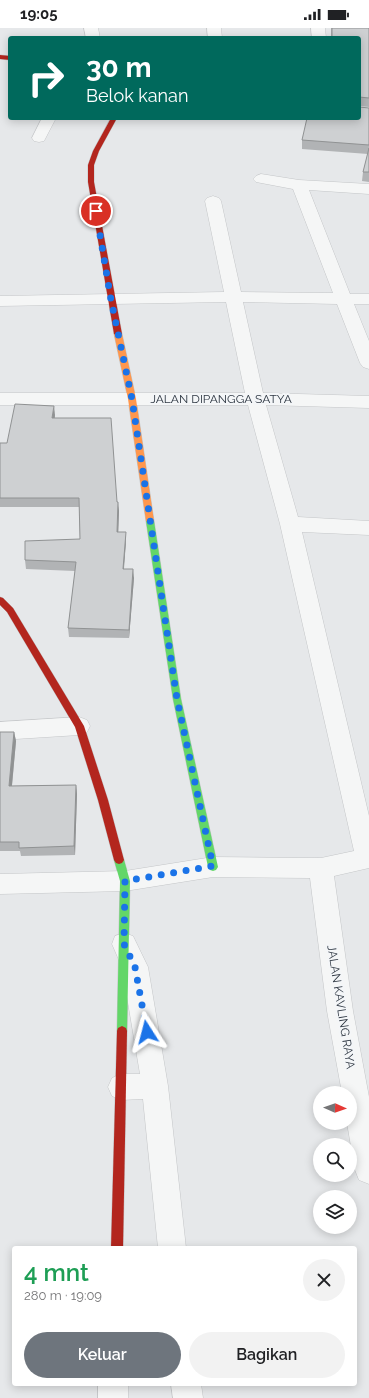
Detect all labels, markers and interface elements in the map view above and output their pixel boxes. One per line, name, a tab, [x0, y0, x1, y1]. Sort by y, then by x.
text: 19:05	[20, 5, 57, 23]
text: 30 m	[86, 51, 152, 84]
icon: right	[20, 52, 72, 104]
text: Belok kanan	[86, 85, 188, 106]
pin	[79, 194, 113, 228]
icon: arrive	[85, 200, 107, 222]
street label: JALAN DIPANGGA SATYA	[150, 392, 292, 406]
street label: JALAN KAVLING RAYA	[324, 944, 358, 1070]
position arrow	[126, 1011, 168, 1053]
north arrow	[313, 1086, 357, 1130]
map controls	[313, 1086, 357, 1234]
button: search	[313, 1138, 357, 1182]
button: layers	[313, 1190, 357, 1234]
text: 4 mnt	[24, 1258, 89, 1287]
button: close	[303, 1259, 345, 1301]
text: 280 m · 19:09	[24, 1288, 102, 1303]
button: Keluar	[24, 1332, 181, 1378]
button: Bagikan	[189, 1332, 345, 1378]

